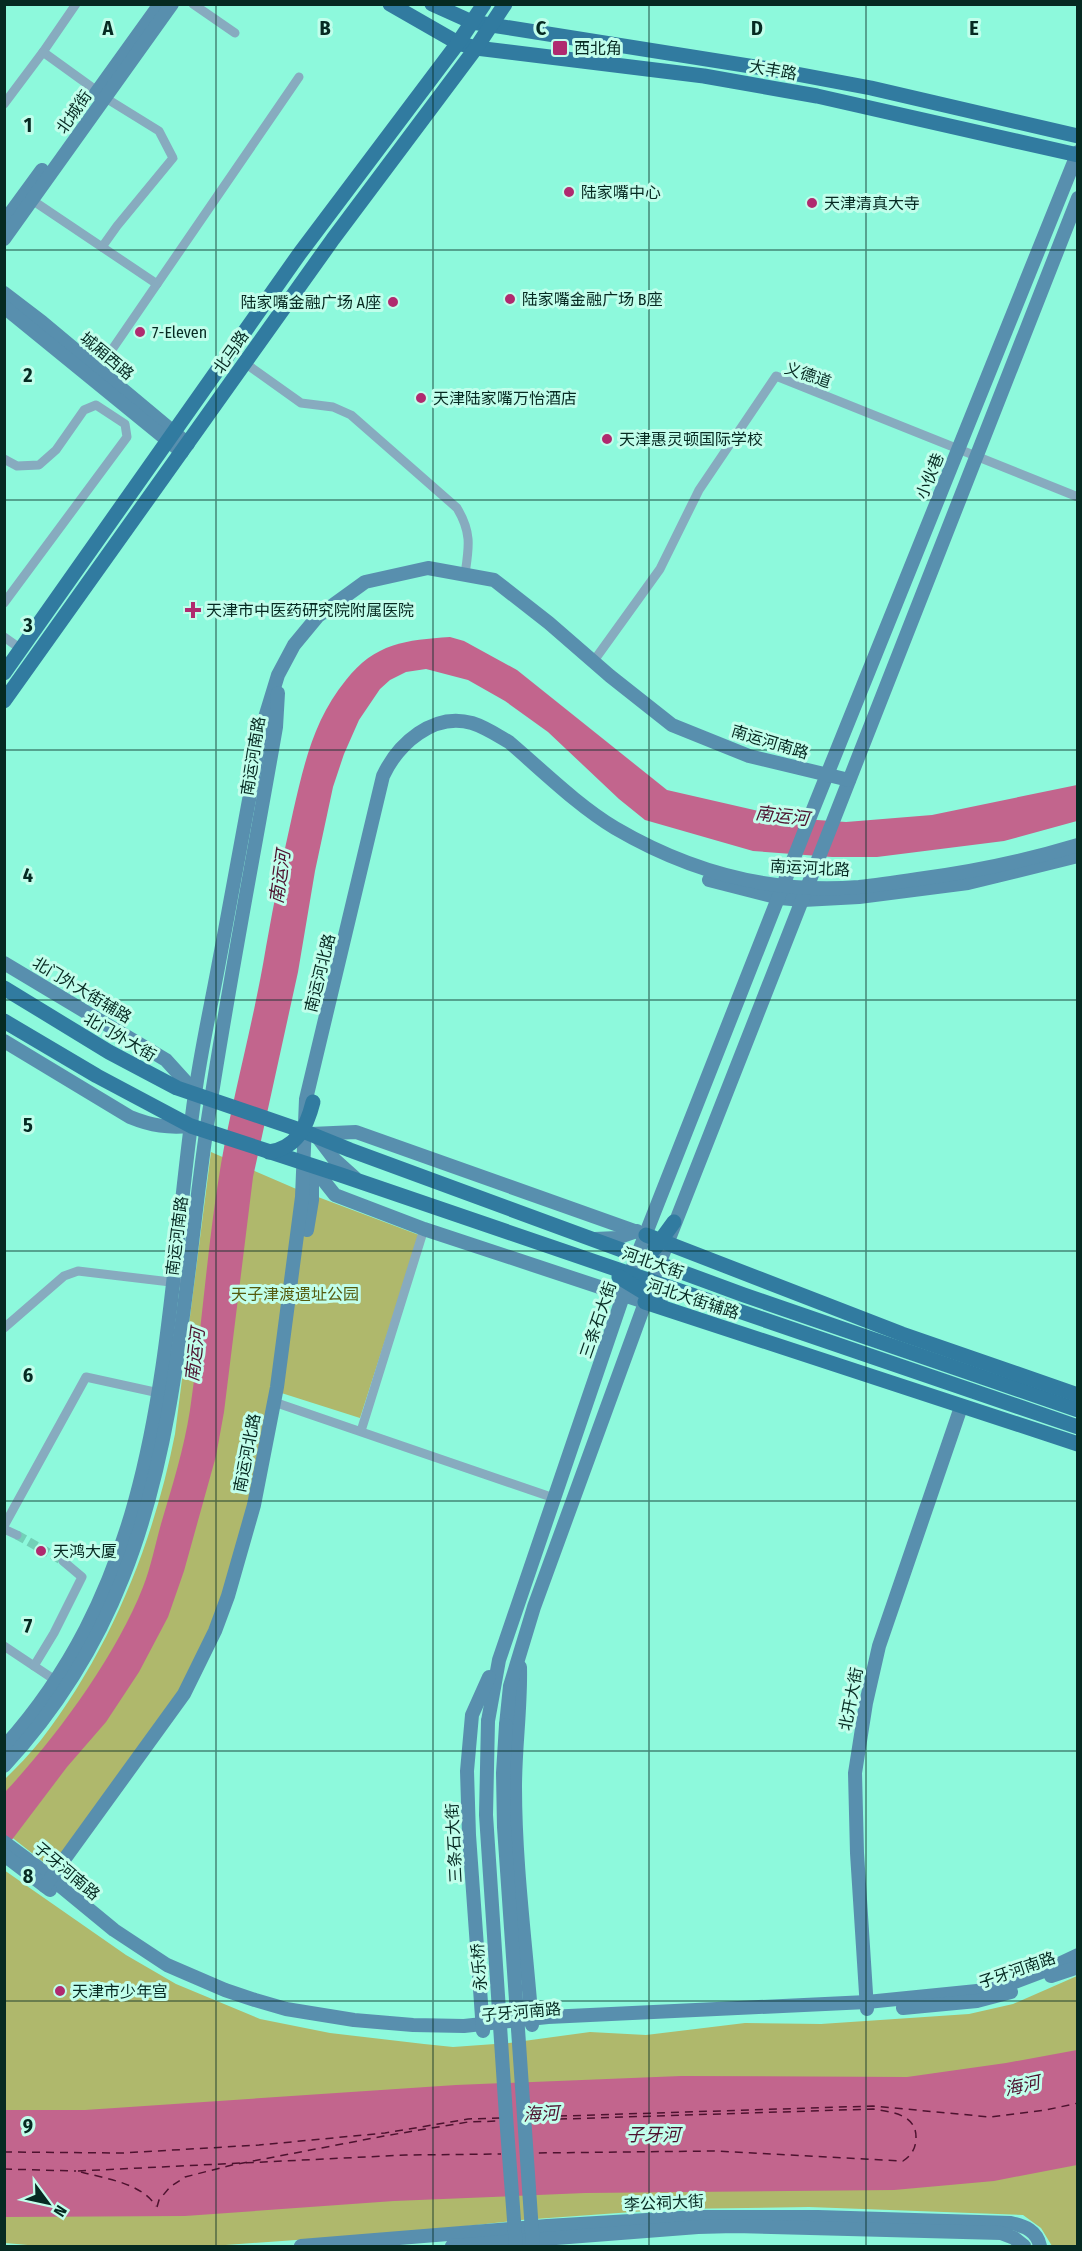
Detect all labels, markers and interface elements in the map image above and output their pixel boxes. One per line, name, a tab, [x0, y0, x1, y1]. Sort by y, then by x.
text: A	[102, 16, 115, 40]
text: B	[319, 16, 331, 40]
text: C	[536, 16, 547, 40]
text: D	[751, 16, 763, 40]
text: E	[969, 16, 979, 40]
marker: 西北角	[551, 39, 569, 57]
place label: 西北角	[574, 39, 622, 58]
street label: 大丰路	[748, 56, 798, 84]
street label: 北城街	[52, 87, 96, 137]
text: 1	[24, 113, 32, 137]
place label: 陆家嘴中心	[581, 183, 661, 202]
marker: 陆家嘴中心	[562, 185, 576, 199]
place label: 天津清真大寺	[824, 194, 920, 213]
marker: 天津清真大寺	[805, 196, 819, 210]
place label: 陆家嘴金融广场 B座	[522, 290, 663, 309]
marker: 陆家嘴金融广场 B座	[503, 292, 517, 306]
place label: 陆家嘴金融广场 A座	[241, 293, 381, 312]
marker: 陆家嘴金融广场 A座	[386, 295, 400, 309]
place label: 7-Eleven	[152, 323, 207, 342]
marker: 7-Eleven	[133, 325, 147, 339]
street label: 北马路	[209, 327, 253, 377]
street label: 城厢西路	[76, 328, 138, 384]
street label: 义德道	[782, 358, 834, 392]
text: 2	[22, 363, 33, 387]
place label: 天津陆家嘴万怡酒店	[433, 389, 577, 408]
marker: 天津陆家嘴万怡酒店	[414, 391, 428, 405]
place label: 天津惠灵顿国际学校	[619, 430, 763, 449]
marker: 天津惠灵顿国际学校	[600, 432, 614, 446]
street label: 小伙巷	[912, 450, 948, 502]
marker: 天津市中医药研究院附属医院	[184, 601, 202, 619]
place label: 天津市中医药研究院附属医院	[206, 601, 414, 620]
text: 3	[22, 613, 33, 637]
street label: 南运河南路	[237, 715, 269, 797]
street label: 南运河南路	[729, 721, 811, 763]
water label: 南运河	[754, 802, 813, 831]
water label: 南运河	[265, 846, 295, 905]
street label: 南运河北路	[770, 856, 850, 880]
text: 4	[23, 863, 33, 887]
street label: 南运河北路	[301, 932, 339, 1014]
street label: 北门外大街辅路	[29, 953, 135, 1027]
street label: 北门外大街	[81, 1009, 159, 1065]
text: 5	[23, 1113, 33, 1137]
street label: 南运河南路	[163, 1195, 191, 1277]
street label: 河北大街	[620, 1244, 686, 1282]
street label: 河北大街辅路	[644, 1275, 742, 1323]
street label: 三条石大街	[576, 1279, 620, 1361]
park label: 天子津渡遗址公园	[231, 1285, 359, 1304]
water label: 南运河	[181, 1324, 210, 1383]
text: 6	[23, 1363, 33, 1387]
street label: 南运河北路	[230, 1412, 264, 1494]
place label: 天鸿大厦	[53, 1542, 117, 1561]
marker: 天鸿大厦	[34, 1544, 48, 1558]
text: 7	[24, 1614, 33, 1638]
street label: 北开大街	[836, 1666, 866, 1732]
street label: 三条石大街	[442, 1803, 466, 1883]
street label: 子牙河南路	[30, 1838, 104, 1904]
text: 8	[23, 1864, 34, 1888]
street label: 永乐桥	[468, 1942, 490, 1992]
street label: 子牙河南路	[976, 1948, 1058, 1992]
place label: 天津市少年宫	[72, 1982, 168, 2001]
marker: 天津市少年宫	[53, 1984, 67, 1998]
street label: 子牙河南路	[480, 1999, 562, 2025]
water label: 海河	[1002, 2071, 1045, 2101]
water label: 海河	[522, 2102, 563, 2126]
text: 9	[23, 2114, 33, 2138]
water label: 子牙河	[626, 2124, 683, 2146]
north arrow	[18, 2173, 78, 2233]
street label: 李公祠大街	[624, 2191, 704, 2215]
text: N	[50, 2202, 71, 2220]

